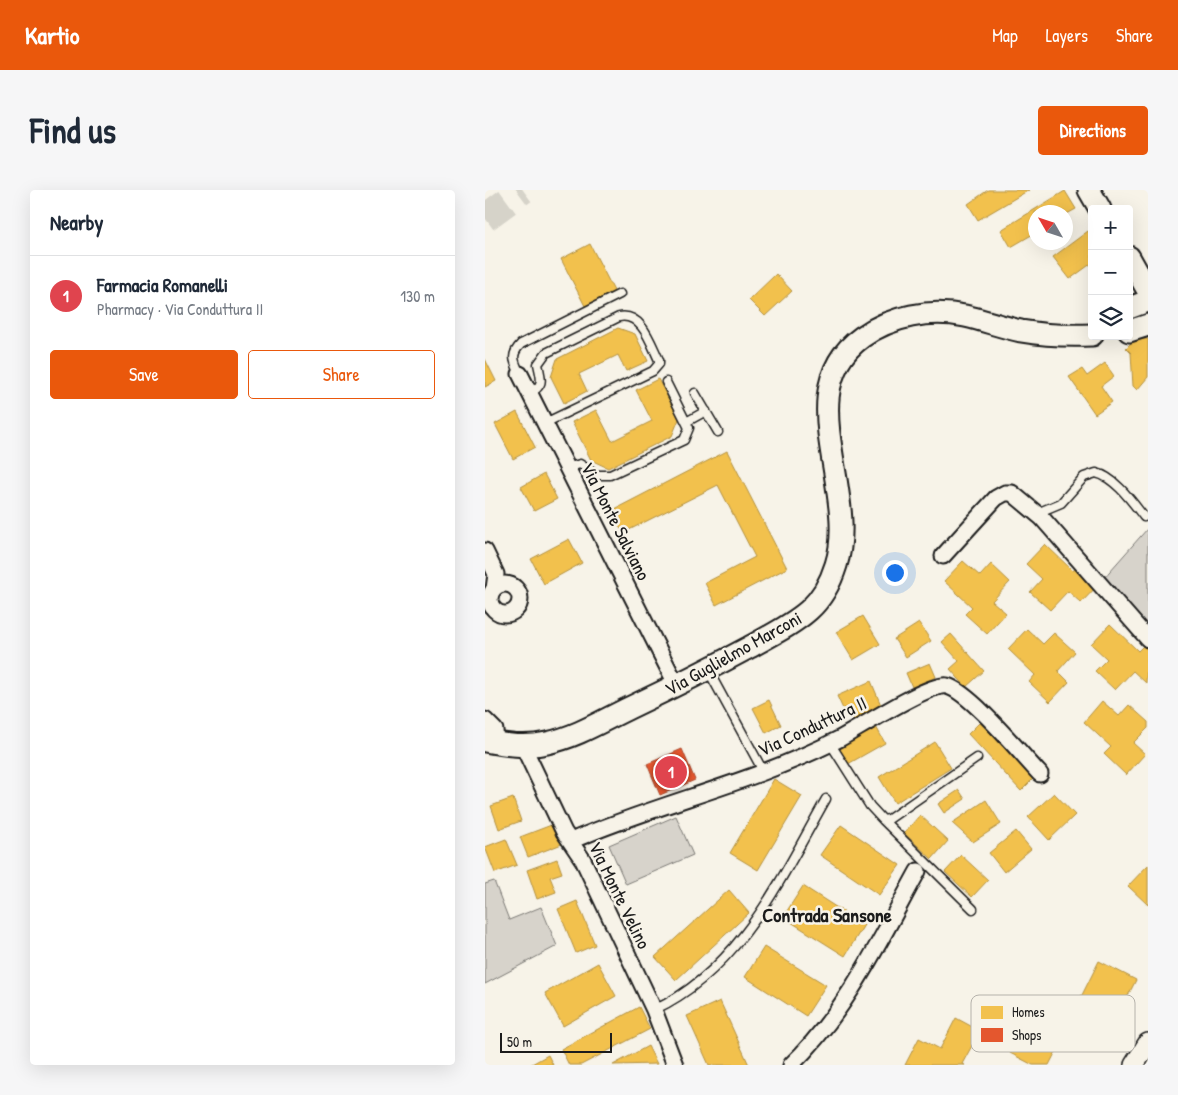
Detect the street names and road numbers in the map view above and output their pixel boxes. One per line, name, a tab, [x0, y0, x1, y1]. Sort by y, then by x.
street label: Via Monte Salviano	[575, 457, 657, 585]
street label: Via Guglielmo Marconi	[660, 605, 806, 701]
street label: Via Conduttura II	[753, 689, 871, 763]
street label: Via Monte Velino	[583, 837, 657, 953]

